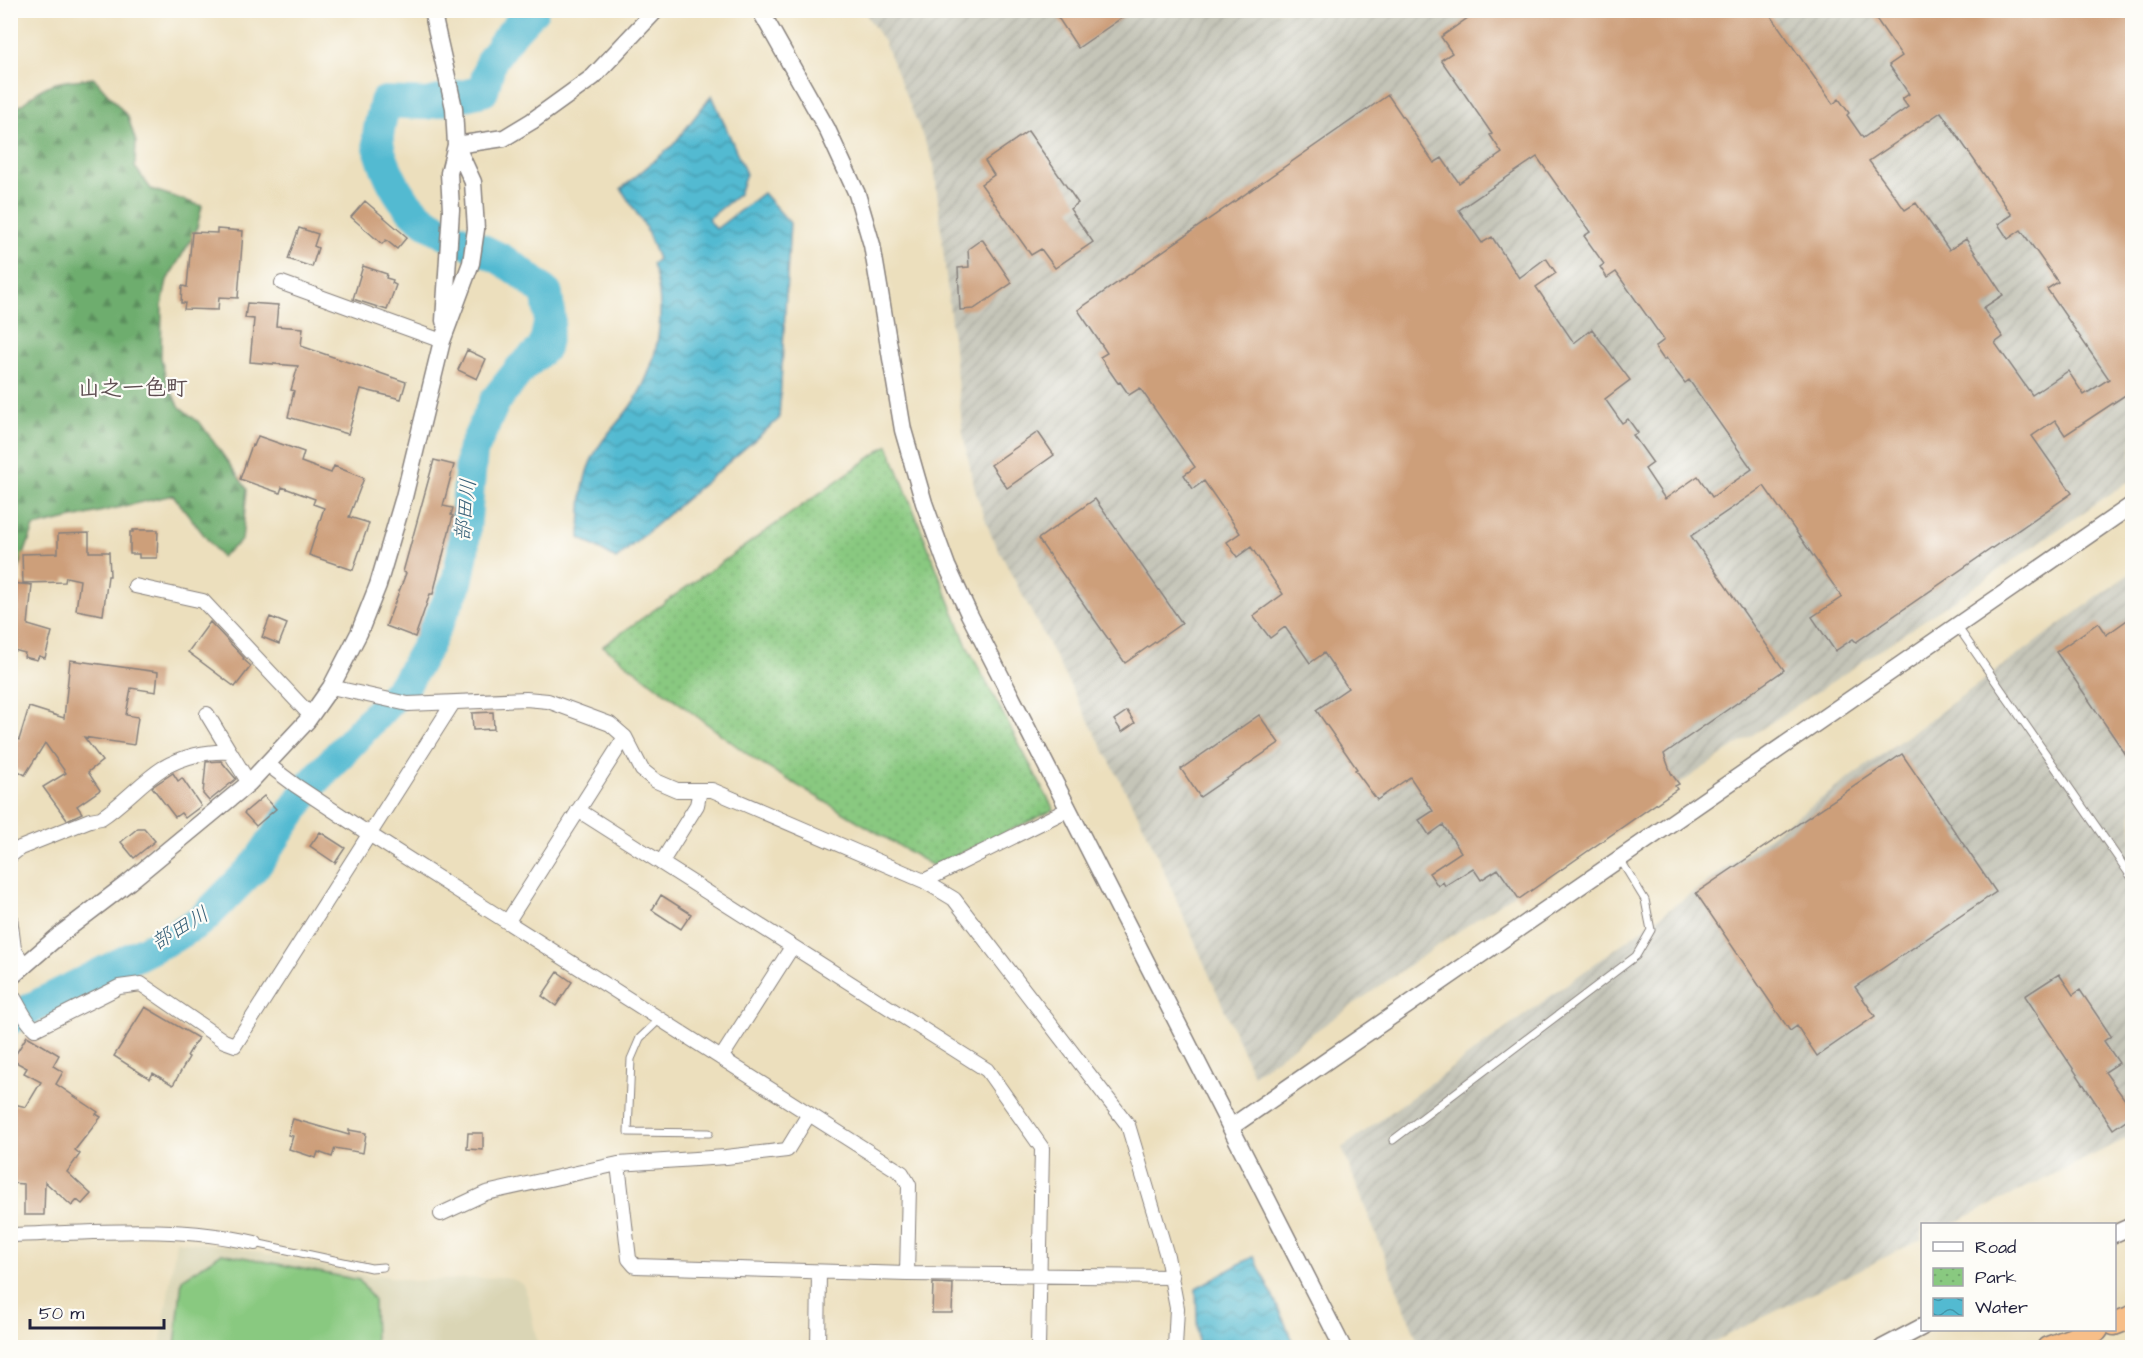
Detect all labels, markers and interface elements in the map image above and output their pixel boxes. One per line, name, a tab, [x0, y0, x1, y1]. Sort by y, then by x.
district label: 山之一色町	[78, 373, 188, 404]
water label: 部田川	[448, 477, 483, 543]
water label: 部田川	[146, 900, 215, 957]
legend	[1921, 1223, 2116, 1331]
text: Road	[1975, 1235, 2016, 1260]
text: Park	[1975, 1265, 2017, 1290]
scale bar	[30, 1292, 164, 1330]
text: Water	[1975, 1295, 2028, 1320]
text: 50 m	[39, 1301, 84, 1326]

